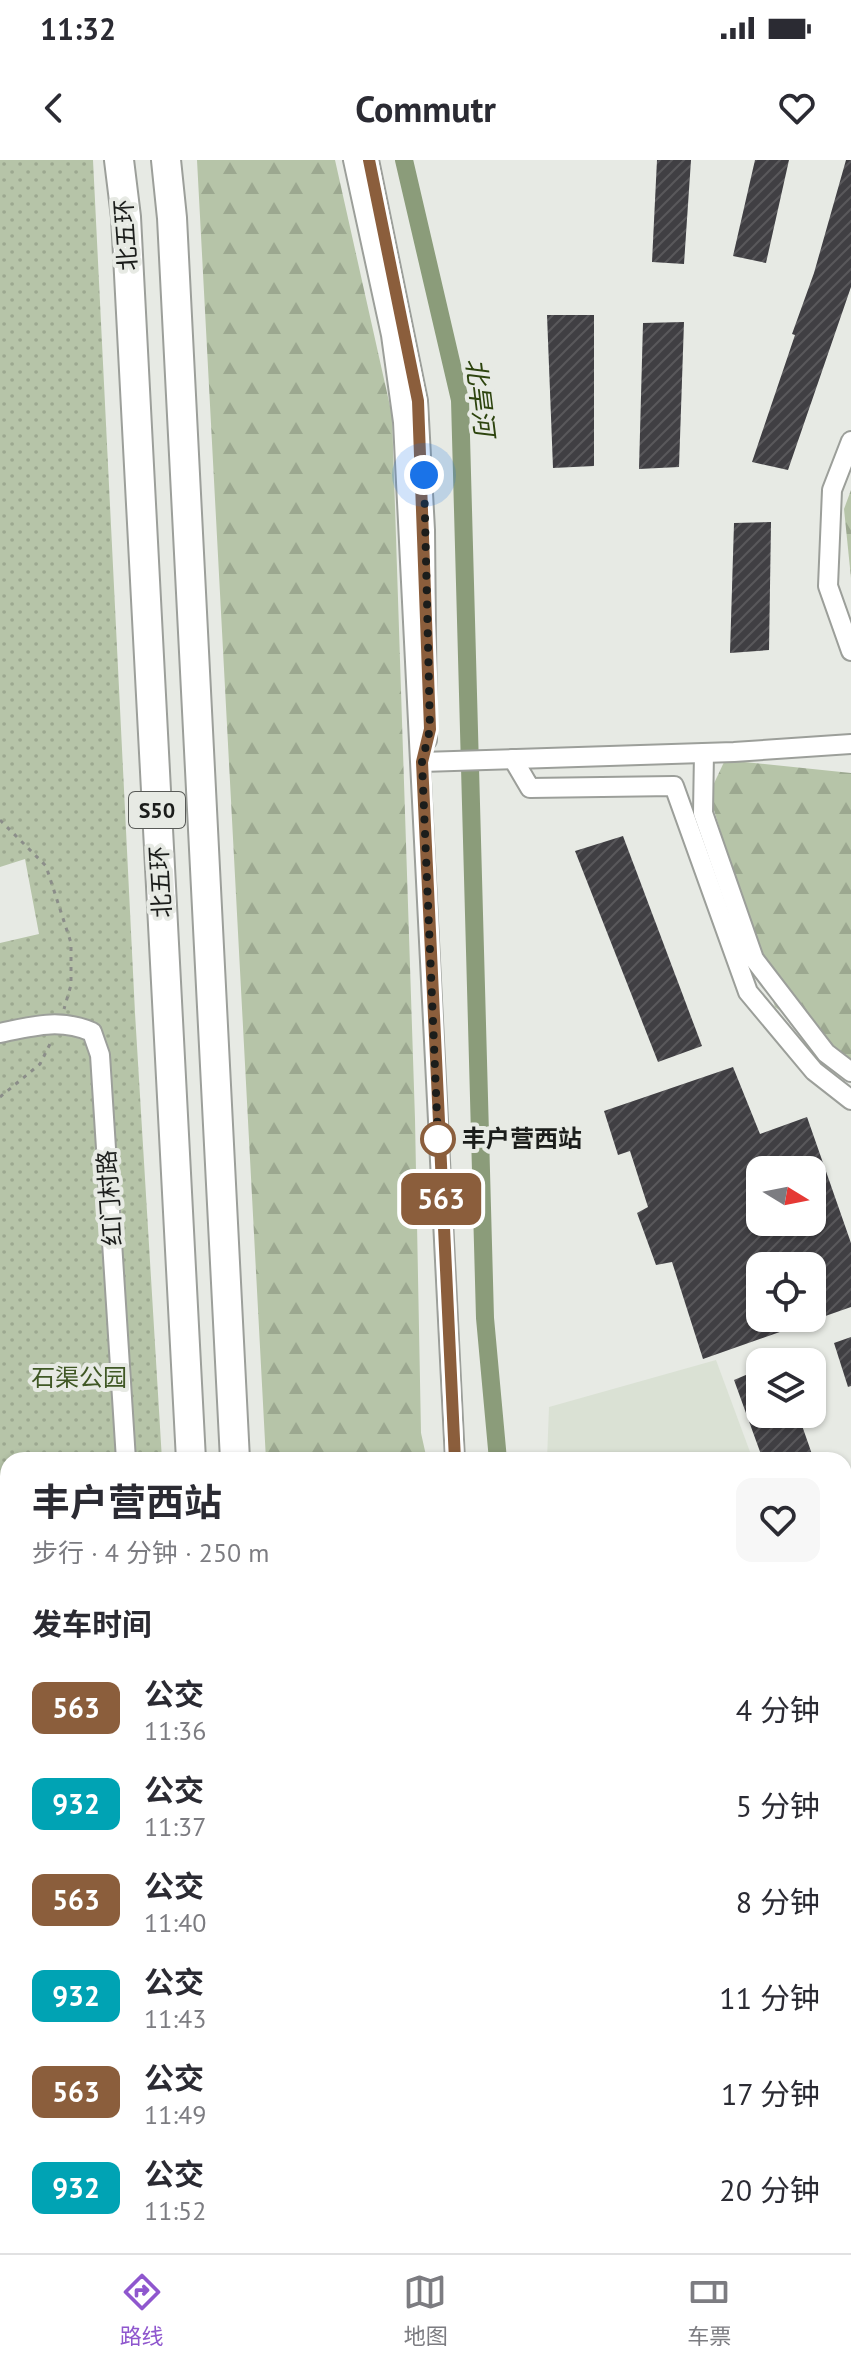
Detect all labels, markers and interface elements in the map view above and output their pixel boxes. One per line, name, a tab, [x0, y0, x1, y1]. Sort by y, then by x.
text: 11:32	[40, 9, 116, 48]
text: Commutr	[355, 85, 496, 132]
icon: back	[32, 86, 76, 130]
icon: heart	[775, 86, 819, 130]
street label: 北五环	[108, 198, 143, 272]
water label: 北旱河	[459, 356, 502, 443]
your location	[404, 455, 444, 495]
road number: S50	[129, 792, 185, 828]
street label: 北五环	[143, 845, 178, 919]
marker: 丰户营西站	[421, 1122, 455, 1156]
place label: 丰户营西站	[462, 1123, 582, 1154]
street label: 红门村路	[91, 1149, 128, 1247]
north arrow	[746, 1156, 826, 1236]
map controls	[746, 1156, 826, 1428]
line badge: 563	[395, 1173, 487, 1225]
text: 563	[417, 1180, 465, 1217]
button: locate	[746, 1252, 826, 1332]
button: layers	[746, 1348, 826, 1428]
park label: 石渠公园	[31, 1362, 127, 1393]
text: 丰户营西站	[32, 1477, 222, 1526]
button: heart	[736, 1478, 820, 1562]
text: 步行 · 4 分钟 · 250 m	[32, 1536, 269, 1569]
text: 发车时间	[32, 1604, 152, 1643]
text: 公交	[144, 1674, 204, 1713]
text: 563	[52, 1689, 100, 1726]
text: 4 分钟	[736, 1690, 820, 1729]
text: 11:36	[144, 1714, 206, 1747]
text: 公交	[144, 1770, 204, 1809]
text: 932	[52, 1785, 100, 1822]
text: 5 分钟	[736, 1786, 820, 1825]
text: 11:37	[144, 1810, 206, 1843]
text: 公交	[144, 1866, 204, 1905]
text: 563	[52, 1881, 100, 1918]
text: 8 分钟	[736, 1882, 820, 1921]
text: 11:40	[144, 1906, 206, 1939]
text: 公交	[144, 1962, 204, 2001]
text: 932	[52, 1977, 100, 2014]
text: 11 分钟	[719, 1978, 820, 2017]
text: 11:43	[144, 2002, 206, 2035]
text: 公交	[144, 2058, 204, 2097]
text: 563	[52, 2073, 100, 2110]
text: 17 分钟	[721, 2074, 820, 2113]
text: 11:49	[144, 2098, 206, 2131]
text: 公交	[144, 2154, 204, 2193]
text: 932	[52, 2169, 100, 2206]
text: 20 分钟	[719, 2170, 820, 2209]
text: 11:52	[144, 2194, 206, 2227]
tab: 路线	[120, 2270, 164, 2350]
tab: 地图	[403, 2270, 447, 2350]
tab: 车票	[687, 2270, 731, 2350]

